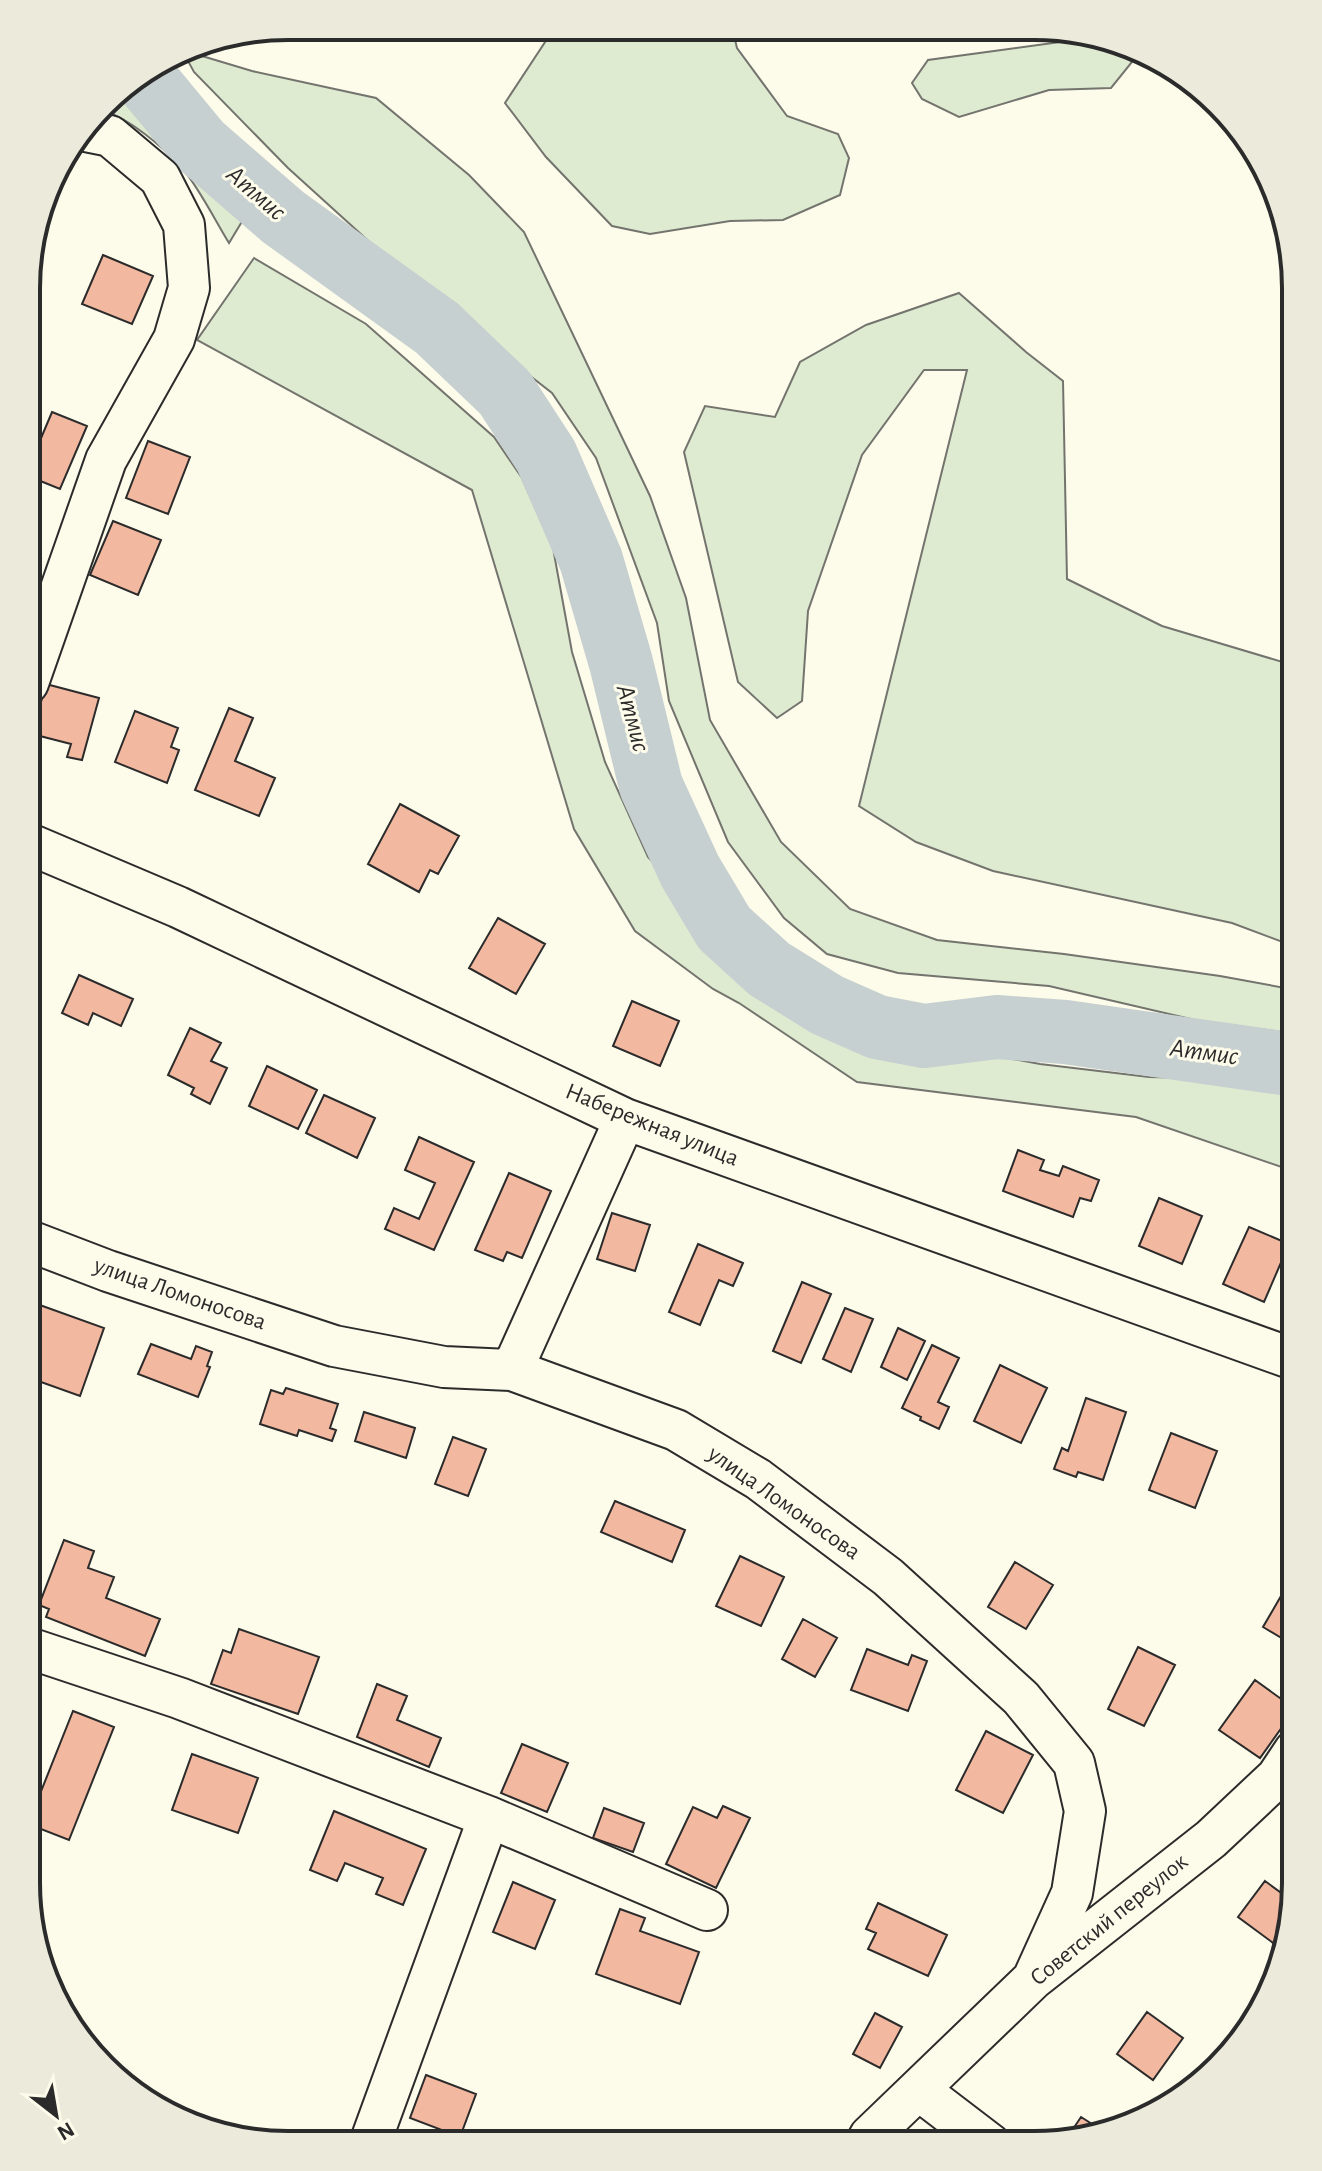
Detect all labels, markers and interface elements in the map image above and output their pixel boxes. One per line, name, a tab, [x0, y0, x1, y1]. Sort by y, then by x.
water label: Атмис	[221, 160, 290, 225]
water label: Атмис	[611, 681, 654, 755]
water label: Атмис	[1167, 1034, 1240, 1070]
street label: Набережная улица	[562, 1079, 742, 1171]
street label: улица Ломоносова	[90, 1253, 269, 1335]
street label: улица Ломоносова	[703, 1441, 865, 1564]
street label: Советский переулок	[1026, 1849, 1192, 1991]
north arrow	[16, 2075, 96, 2155]
text: N	[54, 2118, 78, 2145]

